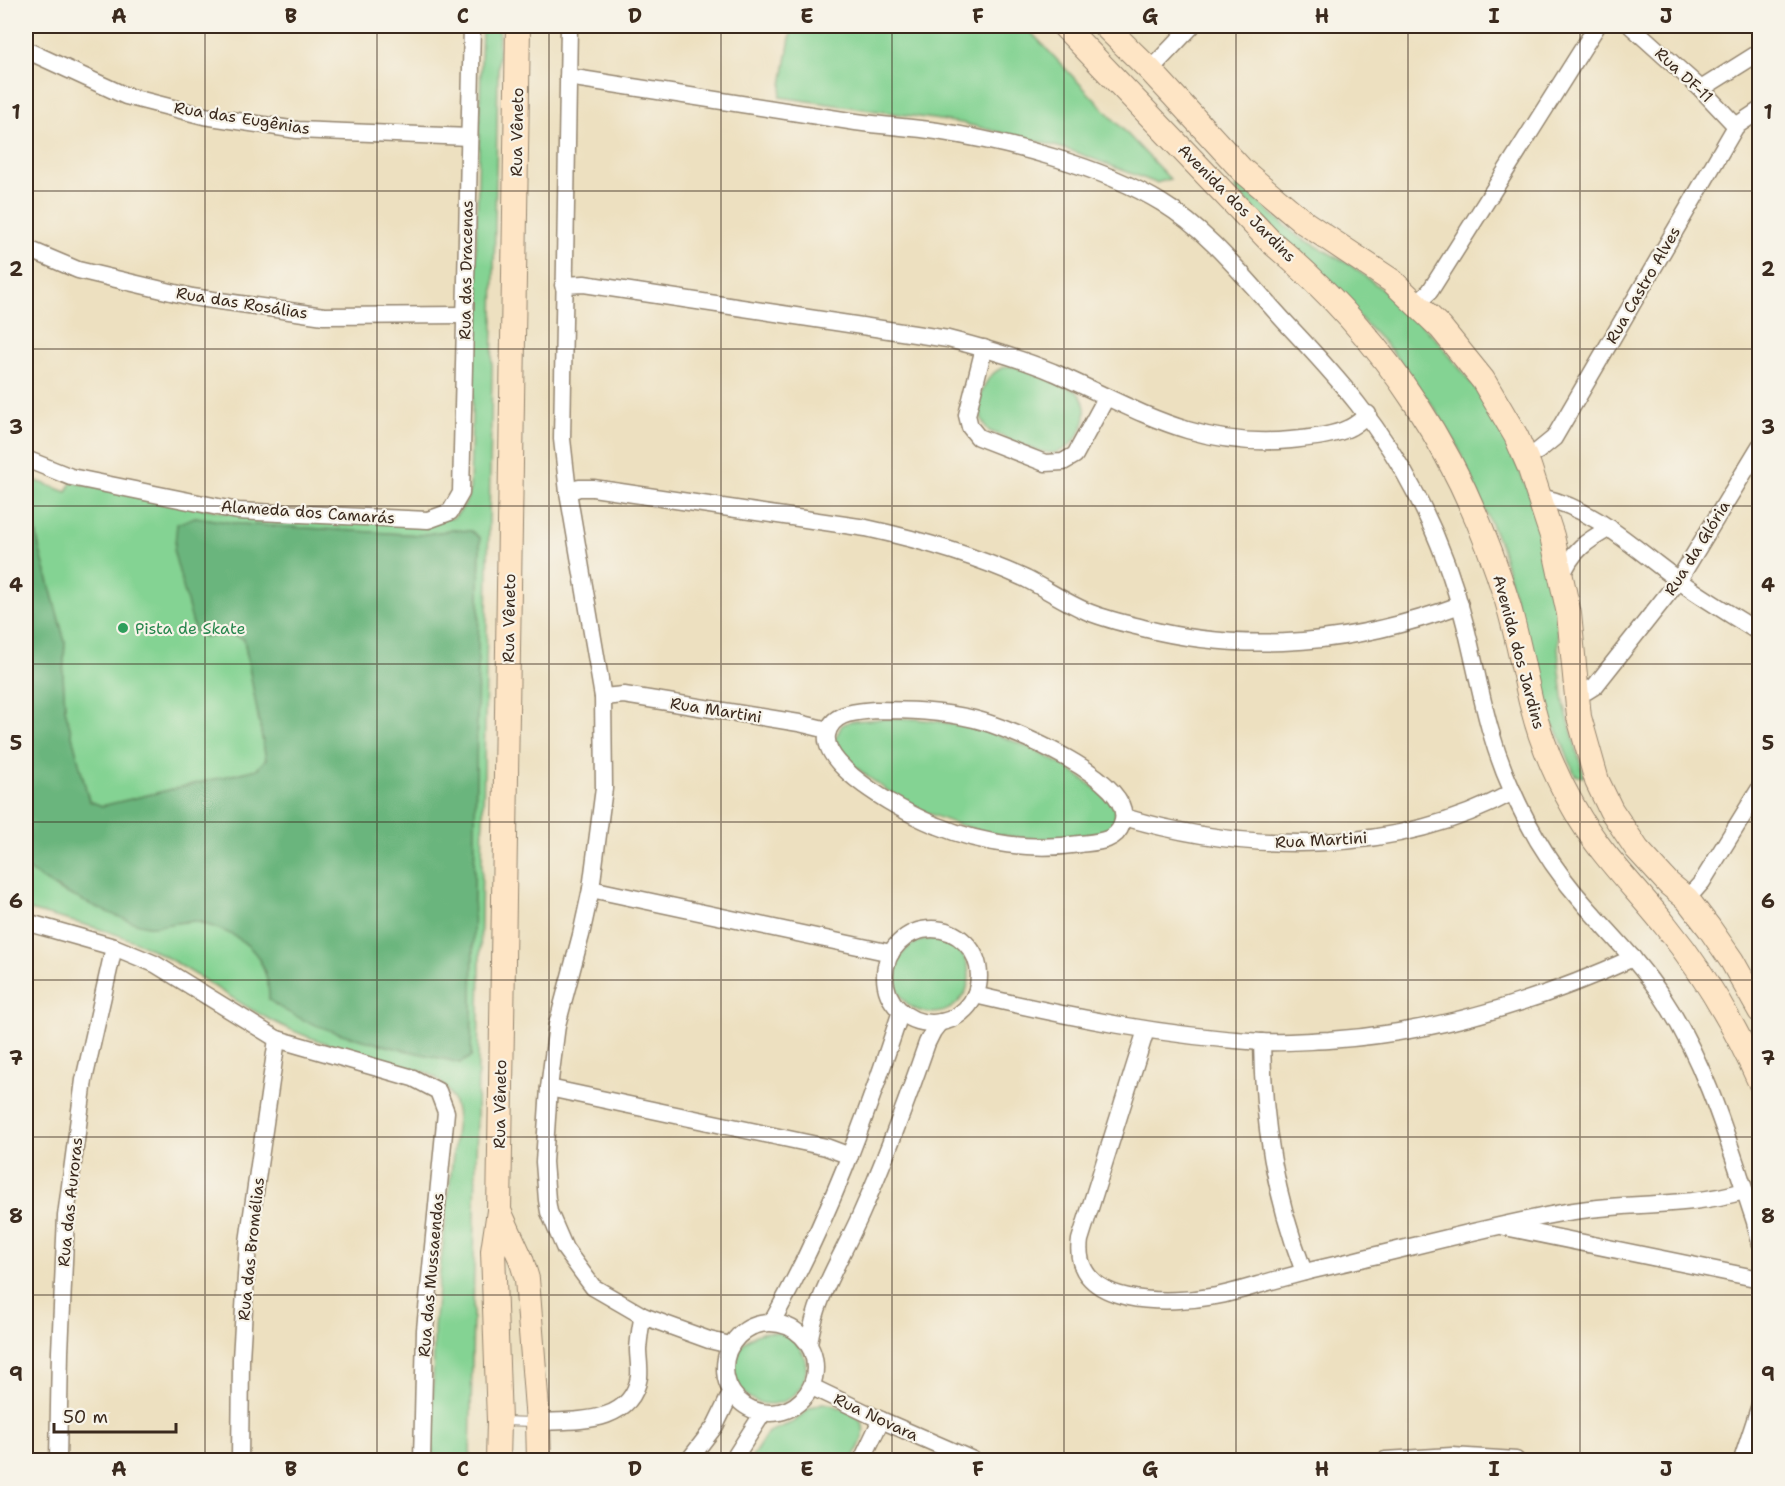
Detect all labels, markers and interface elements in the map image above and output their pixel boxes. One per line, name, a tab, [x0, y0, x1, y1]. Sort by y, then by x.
text: A	[111, 3, 127, 29]
text: B	[285, 3, 297, 29]
text: C	[457, 3, 469, 29]
text: D	[628, 3, 642, 29]
text: E	[800, 3, 814, 29]
text: F	[972, 3, 984, 29]
text: G	[1142, 3, 1158, 29]
text: H	[1315, 3, 1329, 29]
text: I	[1488, 3, 1500, 29]
text: J	[1660, 3, 1673, 29]
street label: Rua DF-11	[1650, 43, 1718, 107]
street label: Rua Vêneto	[506, 87, 528, 177]
street label: Rua das Eugênias	[172, 97, 312, 139]
text: 1	[11, 99, 21, 125]
text: 1	[1763, 99, 1773, 125]
street label: Avenida dos Jardins	[1173, 139, 1301, 267]
street label: Rua das Dracenas	[454, 200, 478, 340]
street label: Rua Castro Alves	[1601, 222, 1685, 347]
text: 2	[9, 256, 23, 282]
text: 2	[1761, 256, 1775, 282]
street label: Rua das Rosálias	[175, 282, 309, 324]
text: 3	[9, 414, 23, 440]
text: 3	[1761, 414, 1775, 440]
street label: Alameda dos Camarás	[220, 495, 396, 529]
street label: Rua da Glória	[1659, 497, 1735, 599]
text: 4	[9, 572, 23, 598]
street label: Avenida dos Jardins	[1488, 572, 1550, 732]
text: 4	[1761, 572, 1775, 598]
street label: Rua Vêneto	[498, 573, 520, 663]
place label: Pista de Skate	[135, 618, 245, 639]
marker: Pista de Skate	[116, 621, 130, 635]
street label: Rua Martini	[669, 692, 763, 728]
text: 5	[10, 730, 22, 756]
text: 5	[1762, 730, 1774, 756]
street label: Rua Martini	[1274, 827, 1368, 853]
text: 6	[9, 888, 23, 914]
text: 6	[1761, 888, 1775, 914]
text: 7	[9, 1045, 23, 1071]
text: 7	[1761, 1045, 1775, 1071]
street label: Rua Vêneto	[489, 1059, 511, 1149]
street label: Rua das Auroras	[53, 1136, 87, 1268]
street label: Rua das Bromélias	[233, 1176, 269, 1322]
street label: Rua das Mussaendas	[413, 1192, 449, 1358]
text: 8	[9, 1203, 23, 1229]
text: 8	[1761, 1203, 1775, 1229]
text: 9	[9, 1361, 23, 1387]
text: 9	[1761, 1361, 1775, 1387]
street label: Rua Novara	[830, 1388, 922, 1446]
scale bar	[54, 1396, 176, 1434]
text: 50 m	[63, 1405, 108, 1429]
text: A	[111, 1456, 127, 1482]
text: B	[285, 1456, 297, 1482]
text: C	[457, 1456, 469, 1482]
text: D	[628, 1456, 642, 1482]
text: E	[800, 1456, 814, 1482]
text: F	[972, 1456, 984, 1482]
text: G	[1142, 1456, 1158, 1482]
text: H	[1315, 1456, 1329, 1482]
text: I	[1488, 1456, 1500, 1482]
text: J	[1660, 1456, 1673, 1482]

